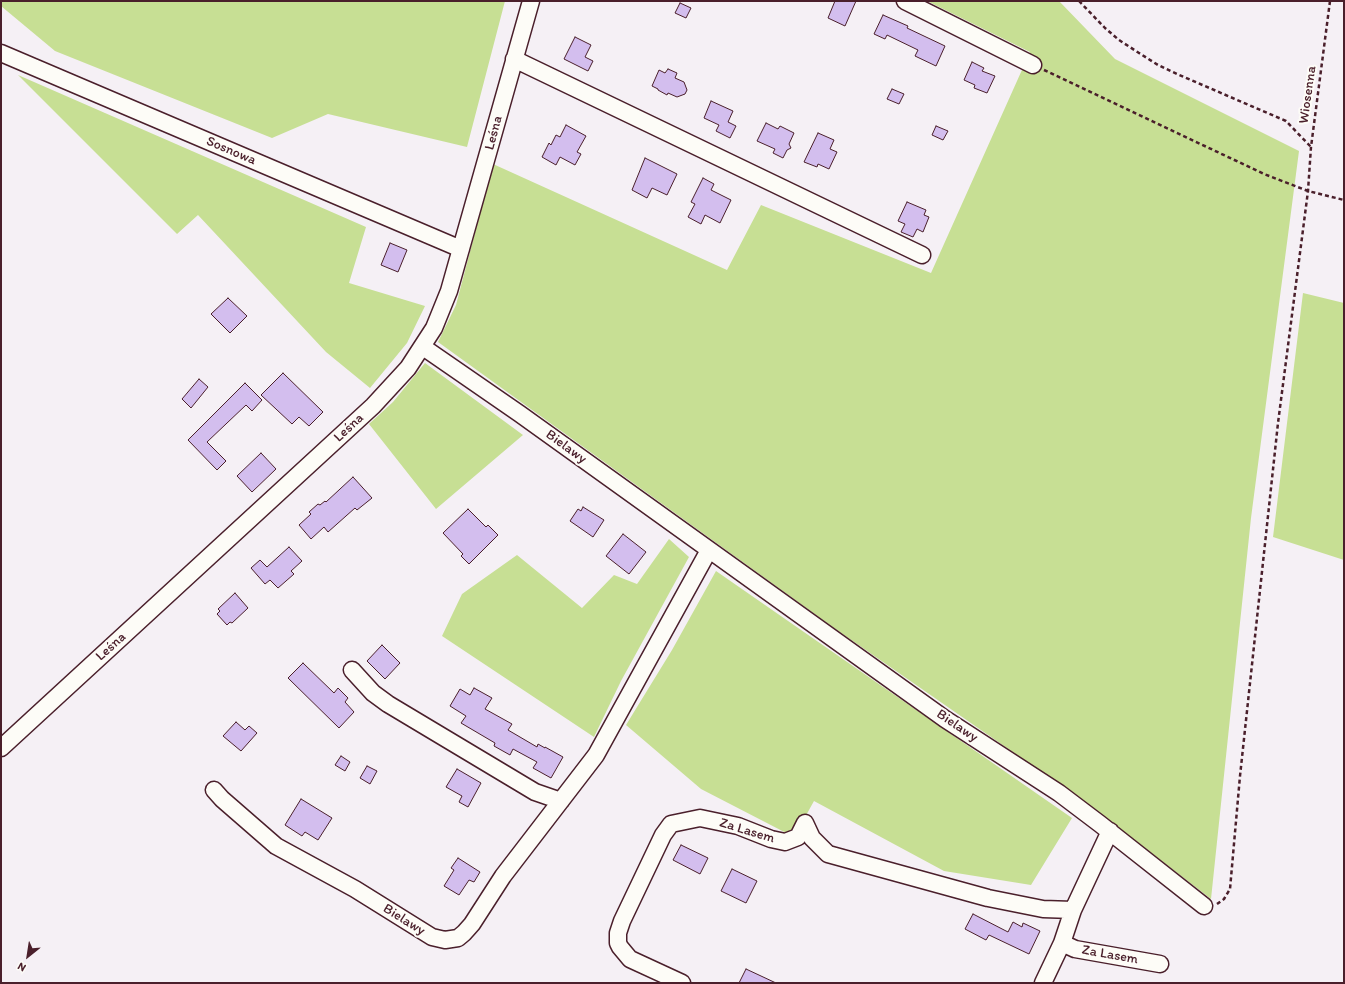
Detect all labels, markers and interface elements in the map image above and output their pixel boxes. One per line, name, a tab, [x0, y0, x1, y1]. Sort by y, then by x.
street label: Wiosenna	[1296, 65, 1320, 125]
street label: Leśna	[481, 114, 507, 152]
street label: Sosnowa	[203, 133, 259, 169]
street label: Leśna	[331, 410, 367, 446]
street label: Bielawy	[542, 426, 590, 468]
street label: Leśna	[92, 629, 130, 665]
street label: Bielawy	[933, 706, 981, 746]
street label: Za Lasem	[717, 815, 777, 847]
street label: Bielawy	[380, 901, 428, 939]
north arrow	[8, 936, 48, 976]
street label: Za Lasem	[1081, 942, 1139, 968]
text: N	[15, 959, 28, 974]

